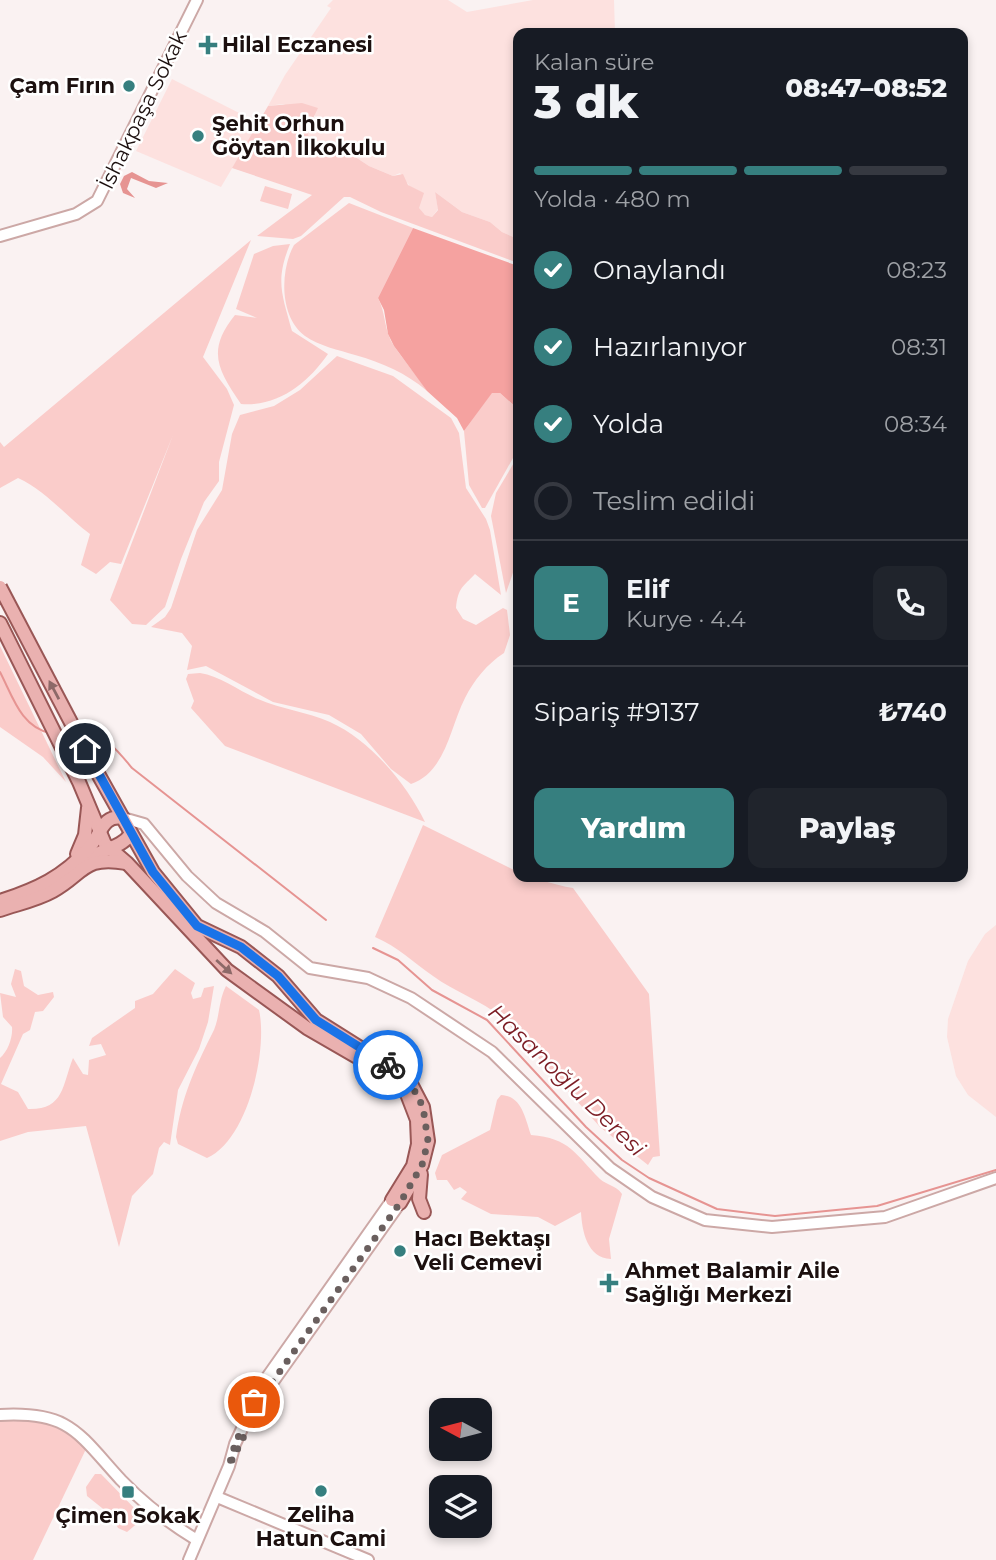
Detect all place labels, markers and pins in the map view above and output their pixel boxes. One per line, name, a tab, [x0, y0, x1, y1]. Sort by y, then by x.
place label: Hilal Eczanesi	[222, 32, 373, 57]
marker: Hilal Eczanesi	[200, 37, 216, 53]
place label: Çam Fırın	[10, 73, 115, 98]
marker: Çam Fırın	[121, 78, 137, 94]
place label: Şehit Orhun Göytan İlkokulu	[212, 111, 385, 160]
marker: Şehit Orhun Göytan İlkokulu	[190, 128, 206, 144]
pin	[55, 719, 115, 779]
place label: Hacı Bektaşı Veli Cemevi	[413, 1226, 551, 1275]
marker: Hacı Bektaşı Veli Cemevi	[392, 1243, 408, 1259]
place label: Ahmet Balamir Aile Sağlığı Merkezi	[624, 1258, 840, 1307]
marker: Ahmet Balamir Aile Sağlığı Merkezi	[599, 1273, 619, 1293]
pin	[224, 1372, 284, 1432]
marker: Zeliha Hatun Cami	[313, 1483, 329, 1499]
marker: Çimen Sokak	[120, 1484, 136, 1500]
place label: Zeliha Hatun Cami	[256, 1502, 386, 1551]
place label: Çimen Sokak	[56, 1503, 201, 1528]

